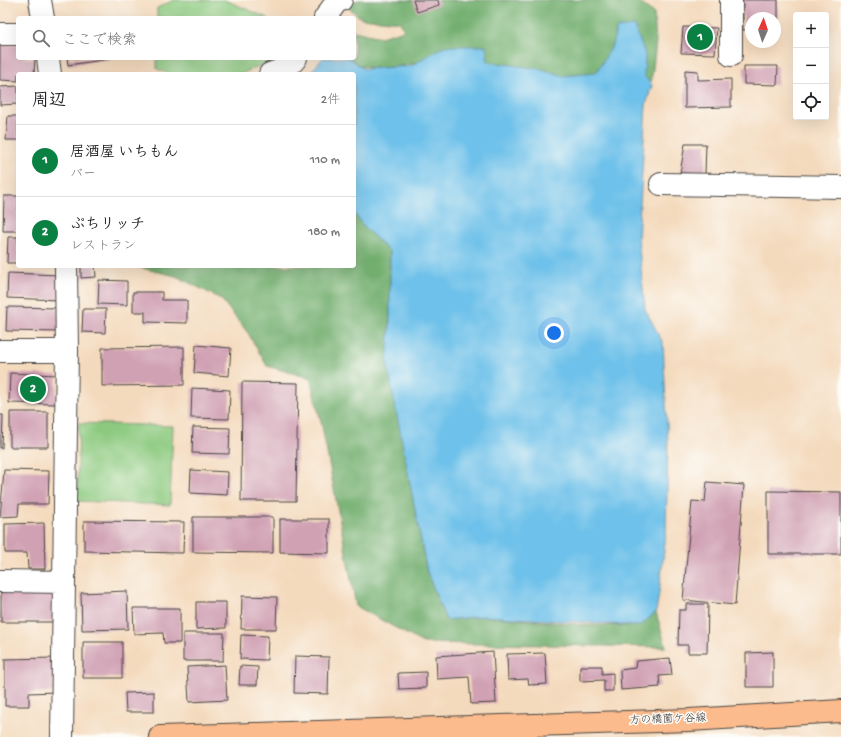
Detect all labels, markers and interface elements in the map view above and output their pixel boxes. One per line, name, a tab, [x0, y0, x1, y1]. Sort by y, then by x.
north arrow	[745, 12, 781, 48]
map controls	[793, 12, 829, 120]
button: +	[793, 12, 829, 48]
search box	[16, 16, 356, 60]
pin: 1	[687, 22, 713, 52]
icon: search	[30, 27, 52, 49]
text: ここで検索	[62, 32, 137, 50]
button: −	[793, 48, 829, 84]
button: locate	[793, 84, 829, 120]
text: 周辺	[32, 92, 66, 112]
text: 2件	[321, 93, 340, 108]
text: 居酒屋 いちもん	[70, 144, 179, 162]
text: 1	[42, 153, 48, 168]
text: 110 m	[310, 153, 340, 168]
text: バー	[70, 167, 96, 182]
text: ぷちリッチ	[70, 216, 145, 234]
text: 2	[42, 225, 48, 240]
text: 180 m	[308, 225, 340, 240]
text: レストラン	[70, 239, 136, 254]
your location	[544, 323, 564, 343]
pin: 2	[20, 374, 46, 404]
street label: 方の橋薗ケ谷線	[629, 712, 707, 727]

